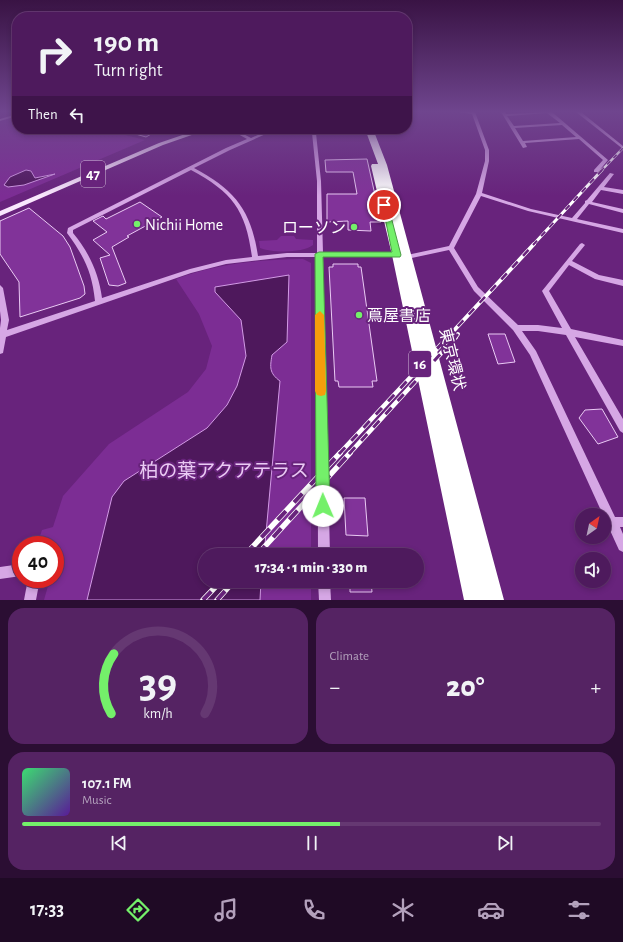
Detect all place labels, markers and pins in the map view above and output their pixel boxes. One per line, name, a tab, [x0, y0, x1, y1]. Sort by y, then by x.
pin	[367, 188, 401, 222]
place label: Nichii Home	[145, 217, 223, 233]
marker: Nichii Home	[132, 219, 142, 229]
place label: ローソン	[282, 220, 346, 236]
marker: ローソン	[349, 222, 359, 232]
place label: 蔦屋書店	[367, 308, 431, 324]
marker: 蔦屋書店	[354, 310, 364, 320]

